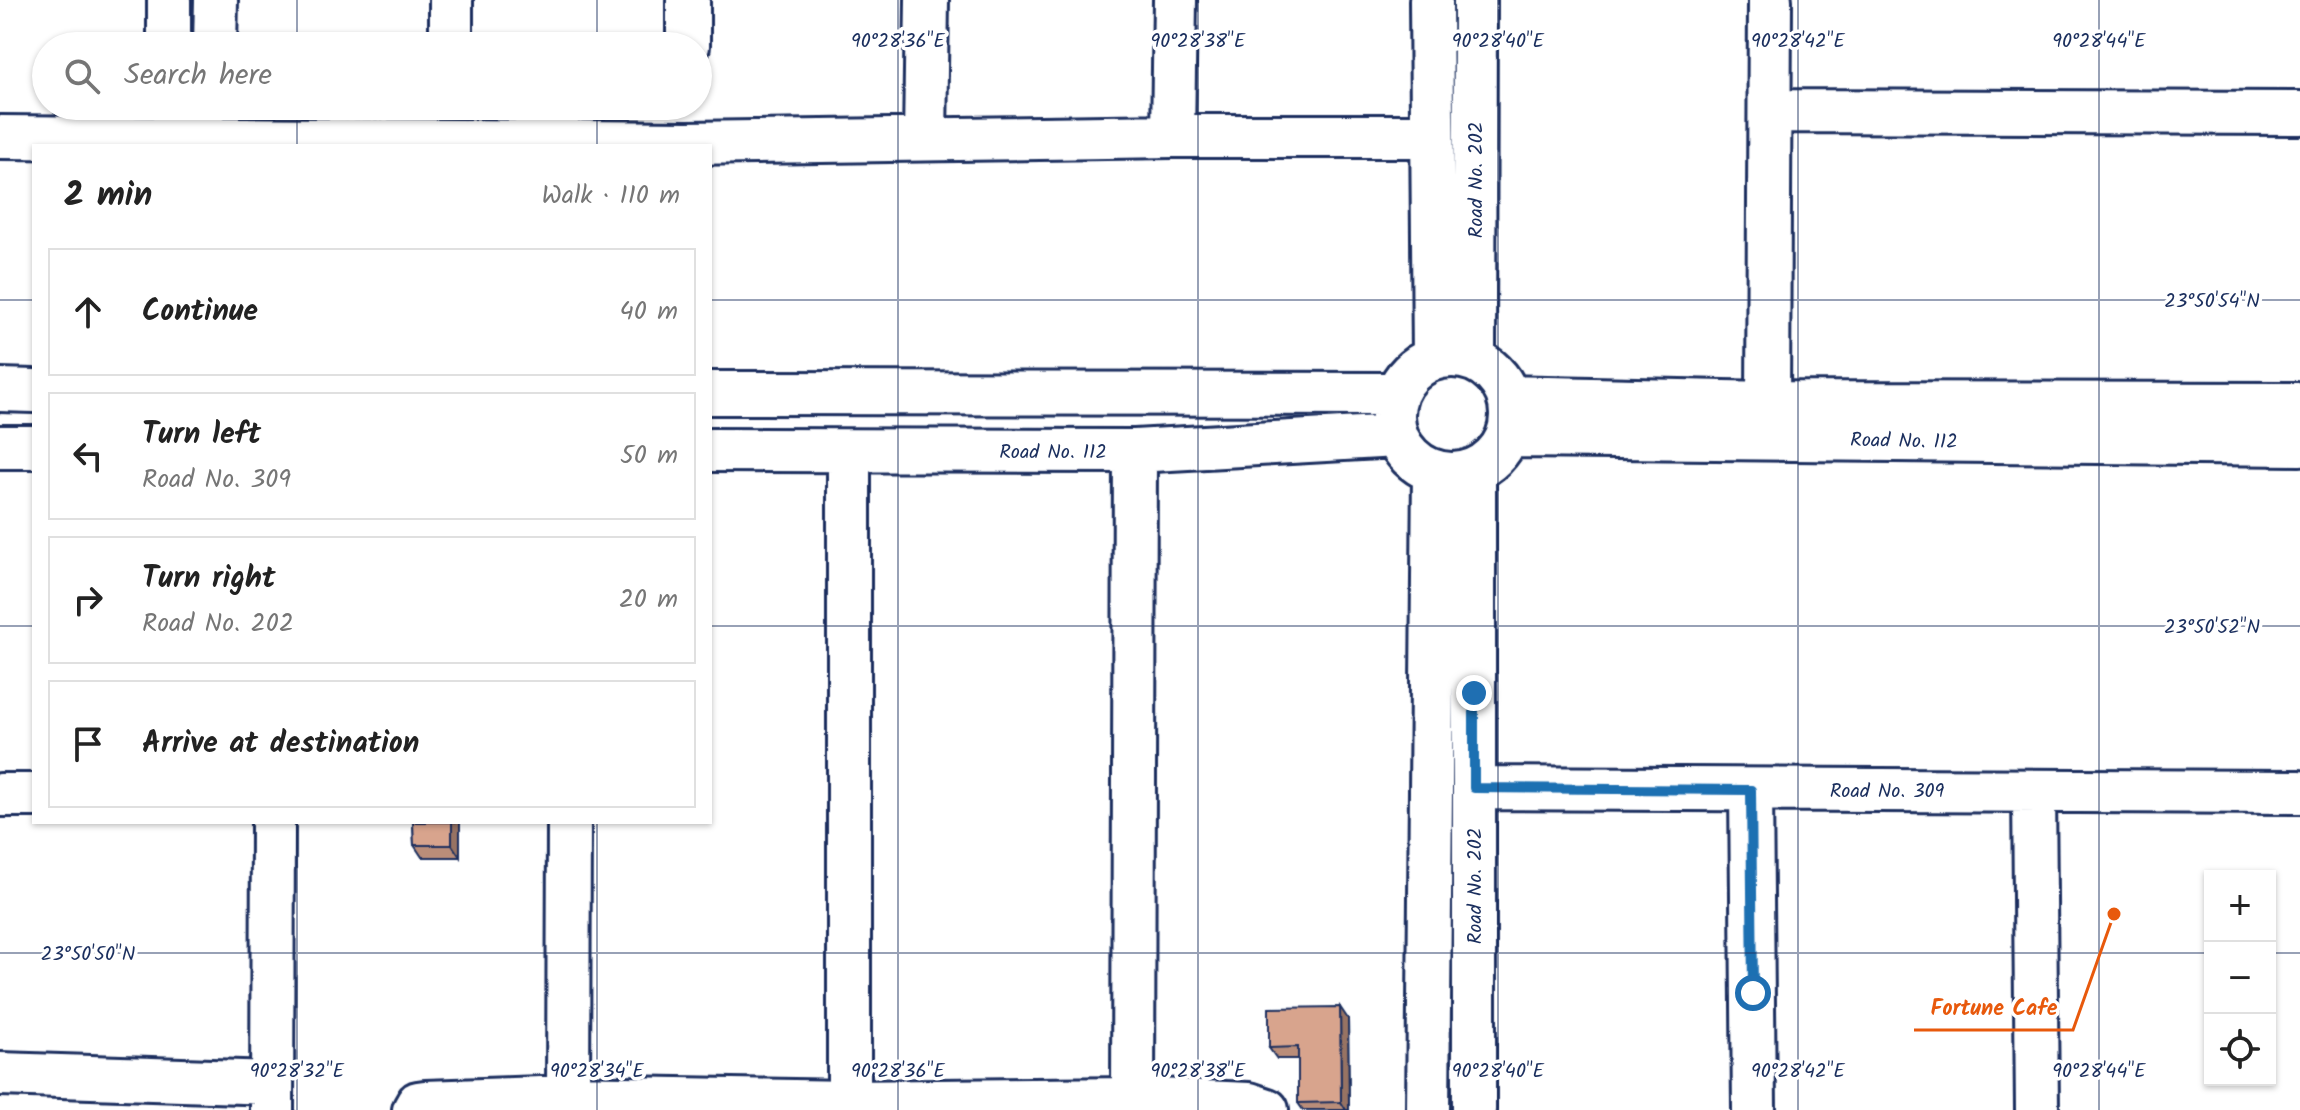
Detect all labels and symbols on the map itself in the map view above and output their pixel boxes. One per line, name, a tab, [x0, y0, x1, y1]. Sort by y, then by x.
text: 90°28'36"E	[851, 26, 946, 58]
text: 90°28'38"E	[1151, 26, 1247, 58]
text: 90°28'40"E	[1452, 26, 1546, 58]
text: 90°28'42"E	[1751, 26, 1846, 58]
text: 90°28'44"E	[2052, 26, 2147, 58]
street label: Road No. 202	[1461, 122, 1493, 238]
text: 23°50'54"N	[2164, 286, 2260, 318]
street label: Road No. 112	[1850, 425, 1958, 459]
street label: Road No. 112	[999, 437, 1107, 469]
text: 23°50'52"N	[2164, 612, 2260, 644]
route end	[1456, 675, 1492, 711]
street label: Road No. 309	[1830, 776, 1945, 808]
street label: Road No. 202	[1460, 828, 1492, 944]
text: 23°50'50"N	[41, 939, 135, 971]
route start	[1735, 975, 1771, 1011]
callout: Fortune Cafe	[1914, 984, 2073, 1030]
text: Fortune Cafe	[1930, 992, 2058, 1027]
text: 90°28'32"E	[250, 1056, 346, 1088]
text: 90°28'34"E	[550, 1056, 645, 1088]
text: 90°28'36"E	[851, 1056, 946, 1088]
text: 90°28'38"E	[1151, 1056, 1247, 1088]
text: 90°28'40"E	[1452, 1056, 1546, 1088]
text: 90°28'42"E	[1751, 1056, 1846, 1088]
text: 90°28'44"E	[2052, 1056, 2147, 1088]

